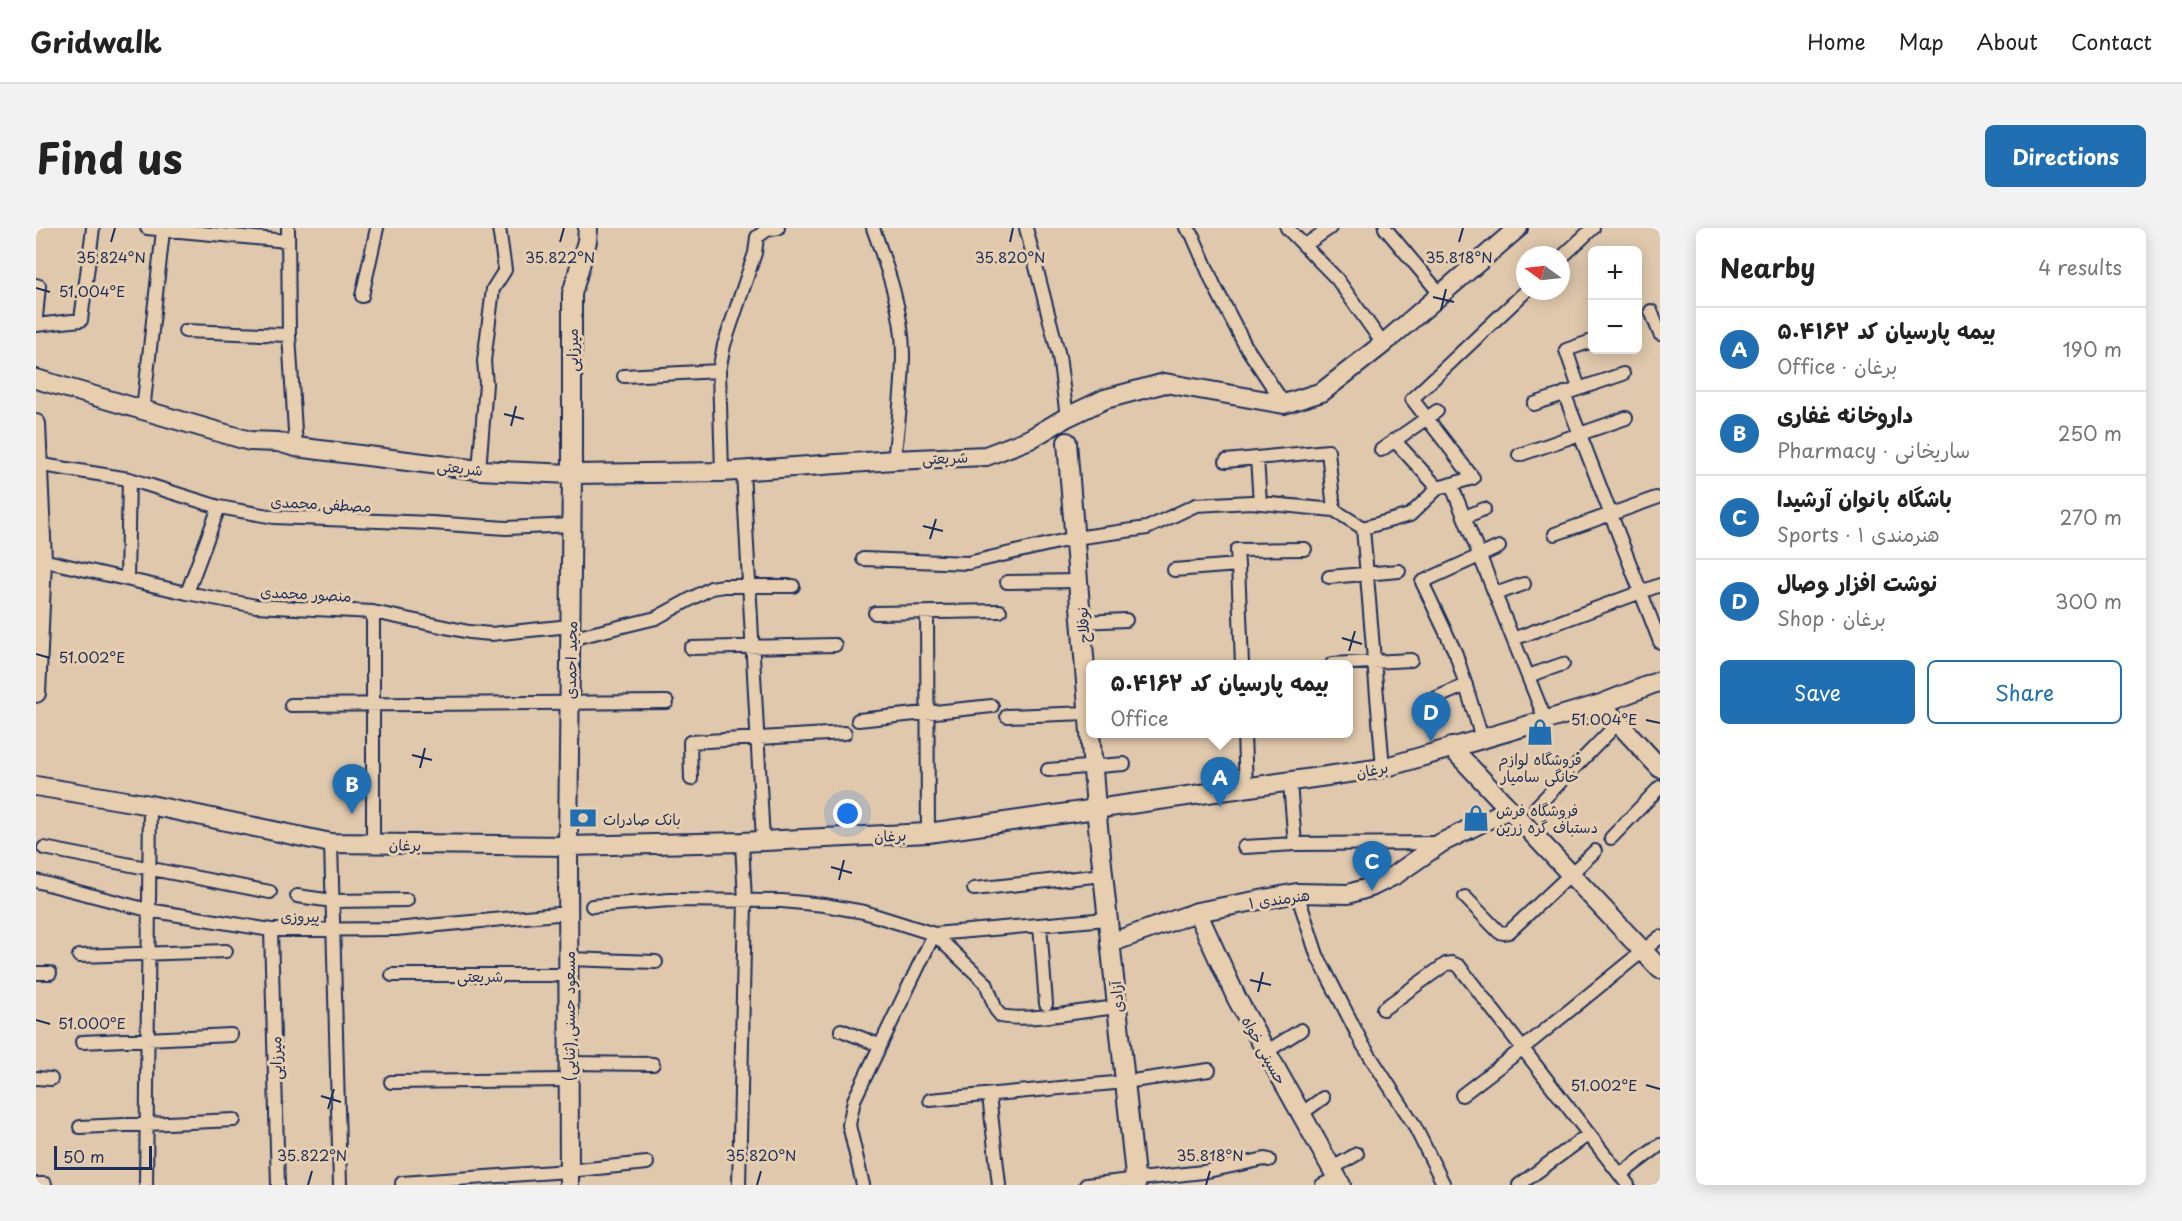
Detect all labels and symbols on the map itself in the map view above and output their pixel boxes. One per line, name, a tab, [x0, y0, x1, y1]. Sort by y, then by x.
text: 35.824°N	[76, 245, 146, 268]
text: 35.822°N	[525, 245, 595, 268]
text: 35.820°N	[974, 245, 1046, 268]
text: 35.818°N	[1425, 245, 1493, 268]
north arrow	[1516, 246, 1570, 300]
text: 51.004°E	[59, 279, 125, 302]
street label: میرزایی	[560, 328, 583, 372]
street label: شریعتی	[922, 445, 968, 469]
street label: شریعتی	[436, 453, 484, 481]
street label: مصطفی محمدی	[270, 489, 372, 517]
street label: منصور محمدی	[260, 579, 352, 607]
street label: نوفلاح	[1069, 606, 1095, 644]
street label: مجید احمدی	[558, 621, 582, 699]
text: 51.002°E	[59, 645, 125, 668]
pin: D	[1412, 692, 1450, 742]
text: 51.004°E	[1571, 707, 1637, 730]
shop icon: فروشگاه لوازم خانگی سامیار	[1525, 717, 1555, 747]
place label: فروشگاه لوازم خانگی سامیار	[1498, 747, 1582, 787]
street label: برغان	[1354, 755, 1390, 783]
pin: A	[1200, 758, 1240, 807]
pin: B	[332, 764, 372, 814]
place label: فروشگاه فرش دستباف گره زرین	[1496, 798, 1598, 838]
your location	[833, 799, 862, 828]
bank icon: بانک صادرات	[568, 803, 598, 833]
shop icon: فروشگاه فرش دستباف گره زرین	[1461, 803, 1491, 833]
place label: بانک صادرات	[603, 807, 681, 830]
street label: برغان	[873, 823, 907, 847]
street label: برغان	[389, 832, 421, 856]
pin: C	[1352, 842, 1392, 891]
street label: هنرمندی ۱	[1247, 882, 1311, 914]
street label: پیروزی	[280, 904, 320, 927]
street label: مسعود حسنی (ثنایی)	[557, 951, 580, 1081]
street label: شریعتی	[457, 964, 503, 987]
street label: آزادی	[1103, 979, 1129, 1014]
text: 51.000°E	[58, 1011, 126, 1034]
street label: حسینی خواه	[1237, 1011, 1293, 1089]
street label: میرزایی	[263, 1036, 287, 1080]
text: 51.002°E	[1571, 1073, 1637, 1096]
scale bar	[54, 1143, 152, 1170]
text: 35.822°N	[277, 1143, 347, 1166]
text: 35.820°N	[725, 1143, 797, 1166]
text: 35.818°N	[1176, 1143, 1244, 1166]

